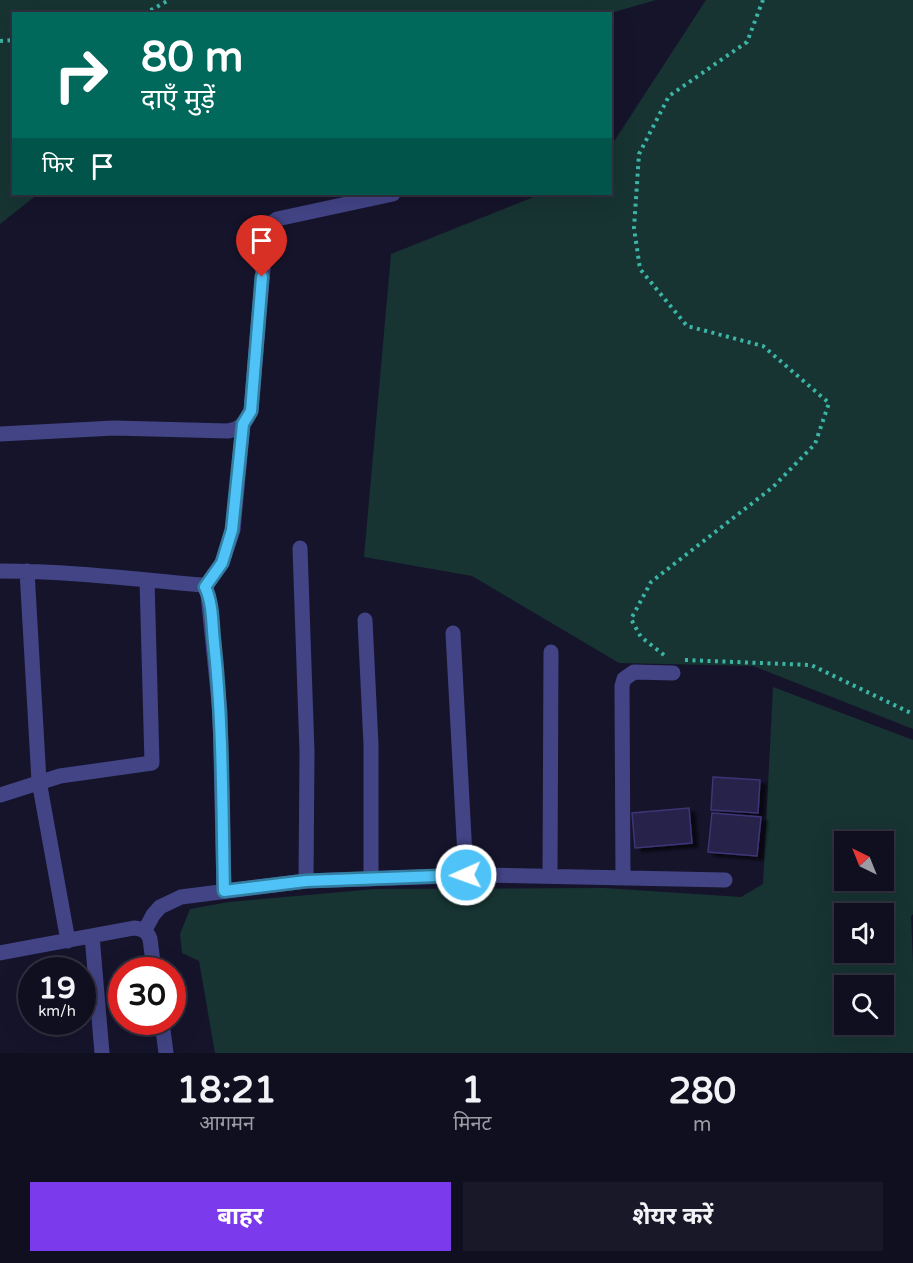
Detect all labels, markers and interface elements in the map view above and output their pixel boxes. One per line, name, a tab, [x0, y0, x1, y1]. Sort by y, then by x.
text: 80 m	[141, 32, 243, 83]
icon: right	[42, 36, 120, 114]
text: दाएँ मुड़ें	[141, 83, 215, 116]
icon: arrive	[86, 150, 119, 183]
text: फिर	[42, 152, 74, 178]
pin	[236, 215, 287, 277]
icon: arrive	[245, 224, 278, 257]
north arrow	[834, 831, 894, 891]
map controls	[834, 831, 894, 1035]
position arrow	[434, 843, 498, 907]
button: sound	[834, 903, 894, 963]
speed limit sign: 30	[108, 957, 186, 1035]
text: 19	[38, 970, 76, 1007]
button: search	[834, 975, 894, 1035]
text: km/h	[38, 1002, 76, 1020]
text: 18:21	[177, 1069, 277, 1112]
text: 1	[461, 1069, 484, 1112]
text: 280	[668, 1070, 736, 1113]
text: आगमन	[199, 1112, 254, 1136]
text: मिनट	[453, 1112, 492, 1136]
text: m	[693, 1113, 711, 1137]
button: बाहर	[30, 1182, 451, 1251]
button: शेयर करें	[463, 1182, 883, 1251]

